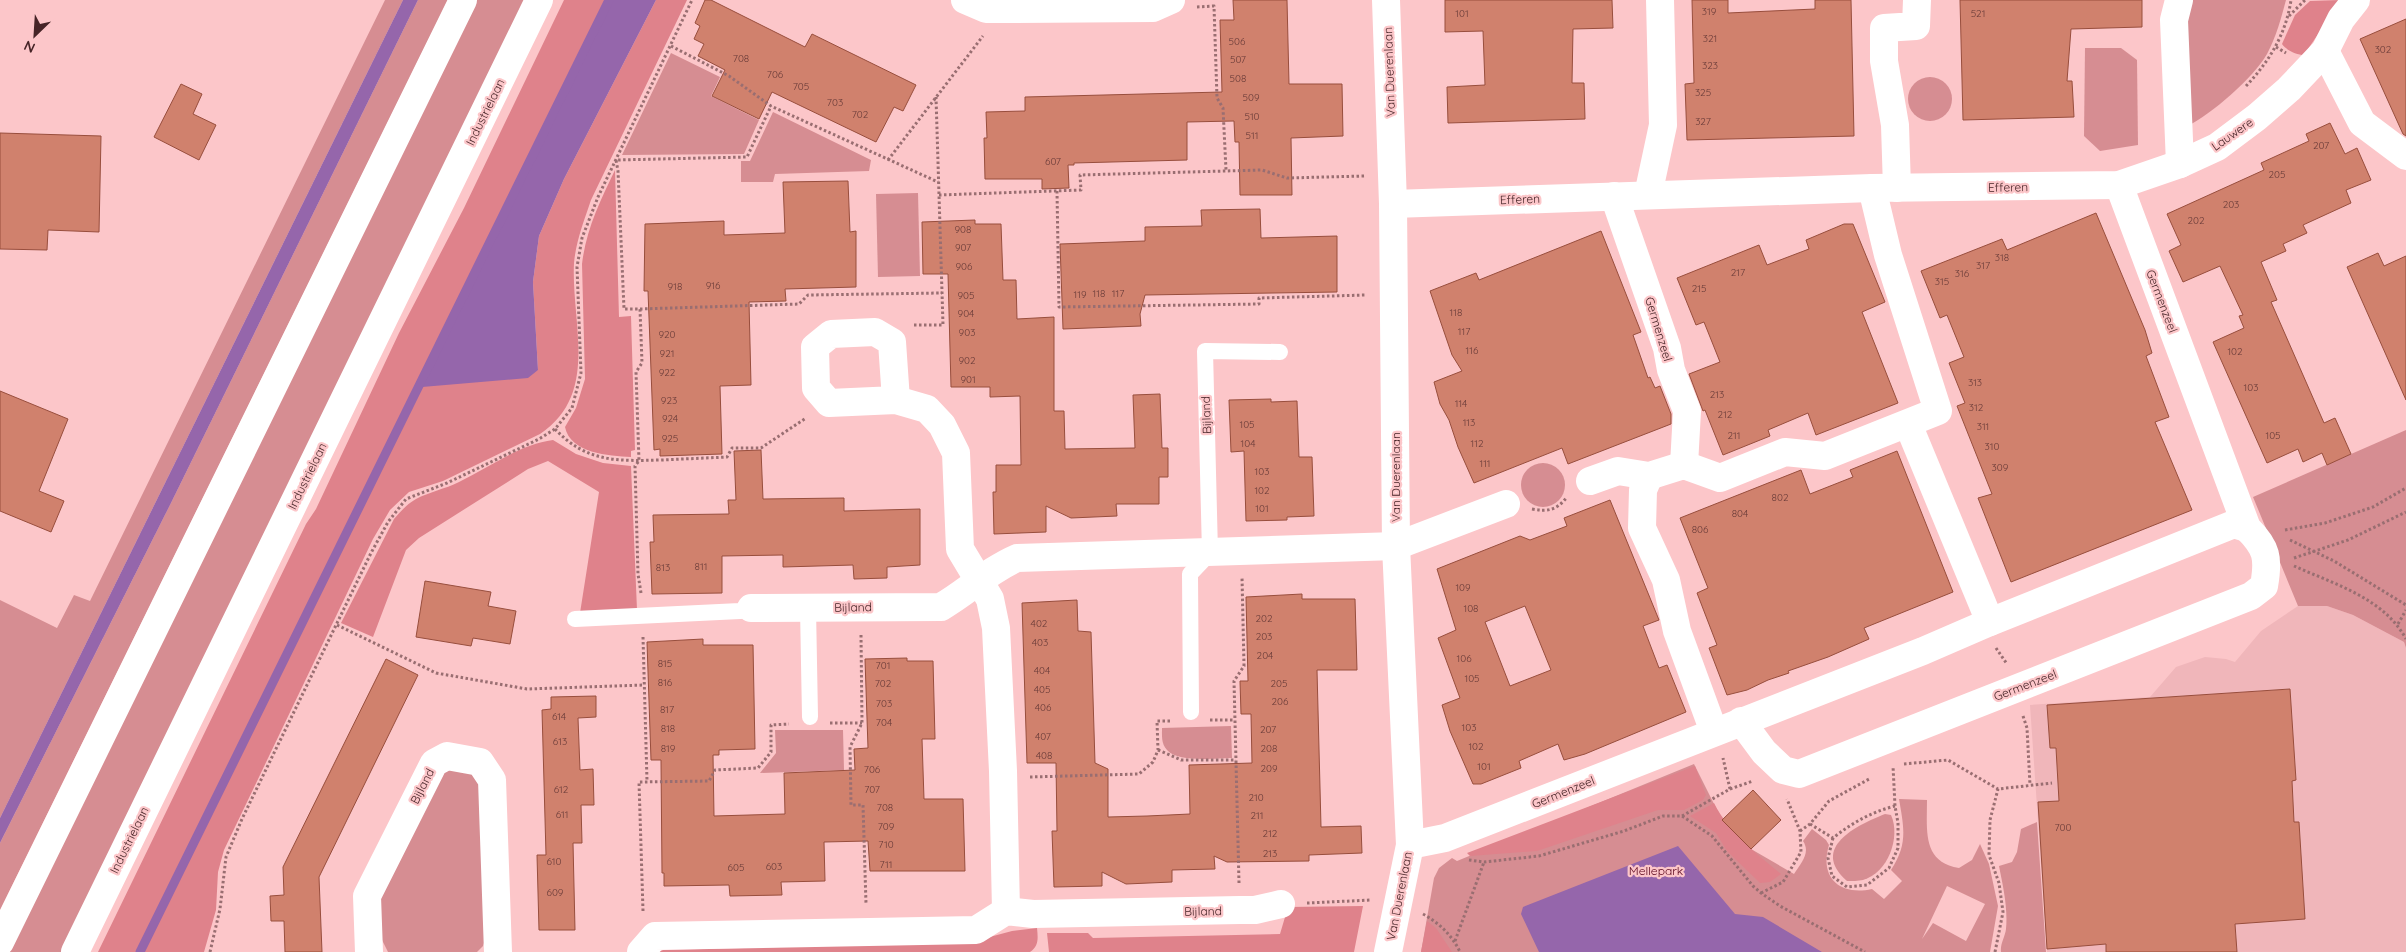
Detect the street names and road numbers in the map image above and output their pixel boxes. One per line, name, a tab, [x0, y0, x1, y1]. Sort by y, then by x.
street label: Van Duerenlaan	[1380, 27, 1398, 117]
street label: Industrielaan	[462, 76, 508, 148]
street label: Lauwere	[2208, 114, 2256, 154]
street label: Efferen	[1988, 179, 2028, 195]
street label: Efferen	[1500, 191, 1540, 207]
street label: Germenzeel	[2143, 267, 2181, 335]
street label: Germenzeel	[1642, 295, 1676, 363]
street label: Bijland	[1198, 396, 1214, 434]
street label: Van Duerenlaan	[1388, 432, 1403, 522]
street label: Industrielaan	[284, 440, 330, 512]
street label: Bijland	[834, 599, 872, 615]
street label: Germenzeel	[1991, 666, 2059, 704]
street label: Bijland	[407, 766, 437, 806]
street label: Germenzeel	[1529, 773, 1597, 811]
street label: Industrielaan	[106, 804, 152, 876]
street label: Van Duerenlaan	[1383, 850, 1415, 942]
street label: Bijland	[1184, 903, 1222, 919]

